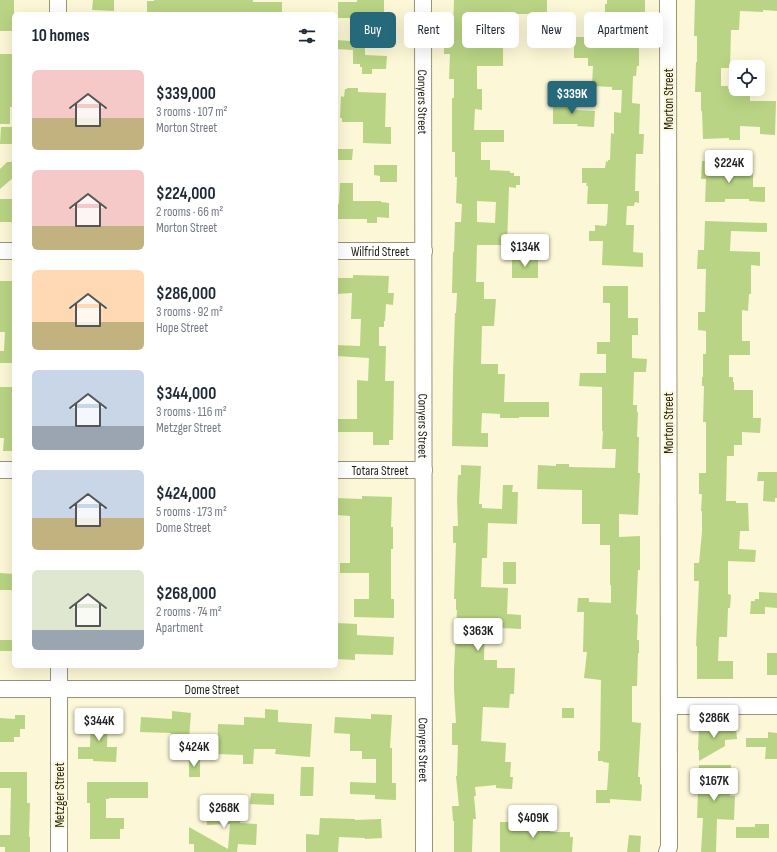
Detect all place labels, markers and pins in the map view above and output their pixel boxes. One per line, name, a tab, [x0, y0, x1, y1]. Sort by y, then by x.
pin: $339K	[544, 81, 600, 115]
pin: $224K	[701, 150, 757, 184]
pin: $134K	[497, 234, 553, 268]
pin: $363K	[450, 618, 506, 652]
pin: $286K	[686, 705, 742, 739]
pin: $344K	[71, 708, 127, 742]
pin: $424K	[166, 734, 222, 768]
pin: $167K	[686, 768, 742, 802]
pin: $268K	[196, 795, 252, 829]
pin: $409K	[505, 805, 561, 839]

